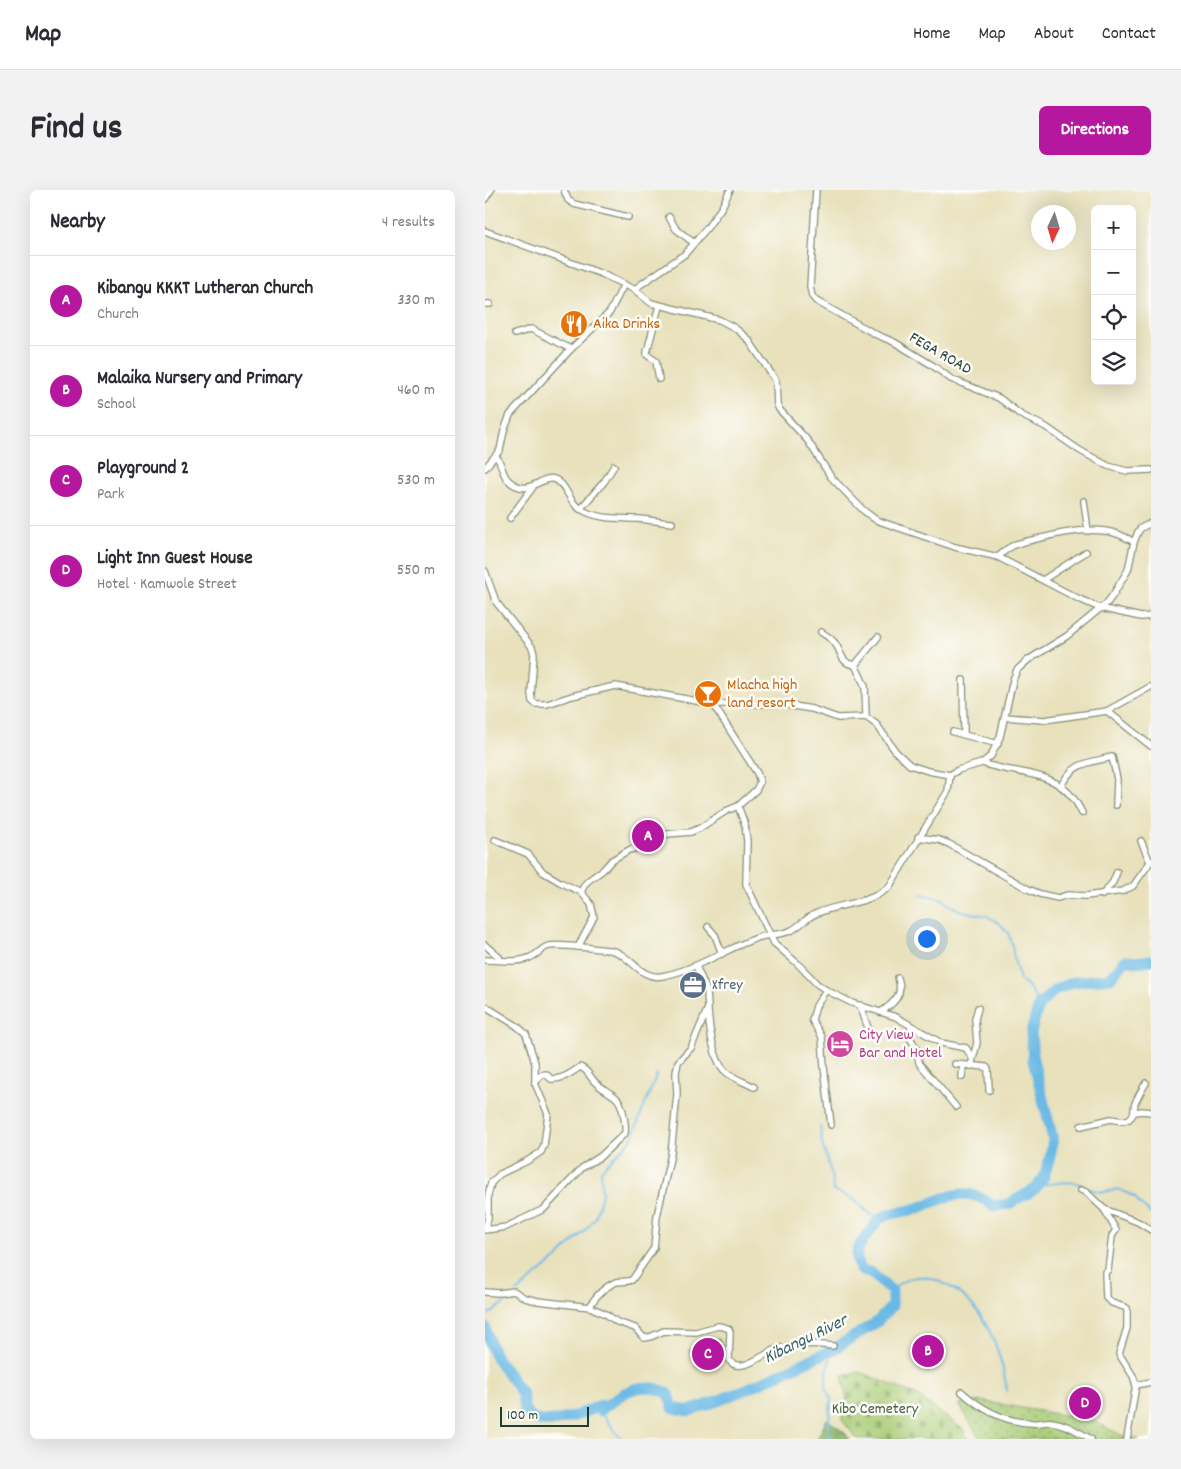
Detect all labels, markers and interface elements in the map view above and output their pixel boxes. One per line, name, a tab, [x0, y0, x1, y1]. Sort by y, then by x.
text: Map	[25, 18, 61, 52]
text: Home	[913, 22, 950, 47]
text: Map	[978, 22, 1006, 47]
text: About	[1034, 22, 1074, 47]
text: Contact	[1102, 22, 1156, 47]
text: Find us	[30, 105, 122, 155]
button: Directions	[1039, 106, 1151, 155]
north arrow	[1031, 205, 1076, 250]
map controls	[1091, 205, 1136, 385]
button: +	[1091, 205, 1136, 250]
text: Nearby	[50, 208, 105, 238]
text: 4 results	[382, 211, 435, 234]
button: −	[1091, 250, 1136, 295]
text: Kibangu KKKT Lutheran Church	[97, 276, 313, 303]
text: A	[62, 289, 70, 312]
text: 330 m	[397, 289, 435, 312]
button: locate	[1091, 295, 1136, 340]
text: Church	[97, 303, 139, 326]
restaurant icon: Aika Drinks	[559, 309, 589, 339]
place label: Aika Drinks	[593, 313, 660, 336]
street label: FEGA ROAD	[904, 327, 976, 381]
button: layers	[1091, 340, 1136, 385]
text: Malaika Nursery and Primary	[97, 366, 302, 393]
text: B	[62, 379, 70, 402]
text: 460 m	[397, 379, 435, 402]
text: School	[97, 393, 136, 416]
text: Playground 2	[97, 456, 189, 483]
text: C	[62, 469, 70, 492]
text: 530 m	[397, 469, 435, 492]
text: Park	[97, 483, 124, 506]
text: Light Inn Guest House	[97, 546, 253, 573]
text: D	[62, 559, 70, 582]
text: 550 m	[397, 559, 435, 582]
text: Hotel · Kamwole Street	[97, 573, 237, 596]
place label: Mlacha high land resort	[727, 674, 797, 715]
bar icon: Mlacha high land resort	[693, 679, 723, 709]
pin: A	[632, 817, 664, 855]
your location	[914, 926, 940, 952]
office icon: Xfrey	[678, 970, 708, 1000]
place label: Xfrey	[712, 974, 743, 997]
place label: City View Bar and Hotel	[859, 1024, 942, 1065]
hotel icon: City View Bar and Hotel	[825, 1029, 855, 1059]
water label: Kibangu River	[760, 1308, 854, 1371]
pin: B	[912, 1332, 944, 1370]
pin: C	[692, 1335, 724, 1373]
pin: D	[1069, 1384, 1101, 1422]
park label: Kibo Cemetery	[832, 1398, 919, 1421]
scale bar	[500, 1404, 589, 1427]
text: 100 m	[507, 1406, 538, 1426]

